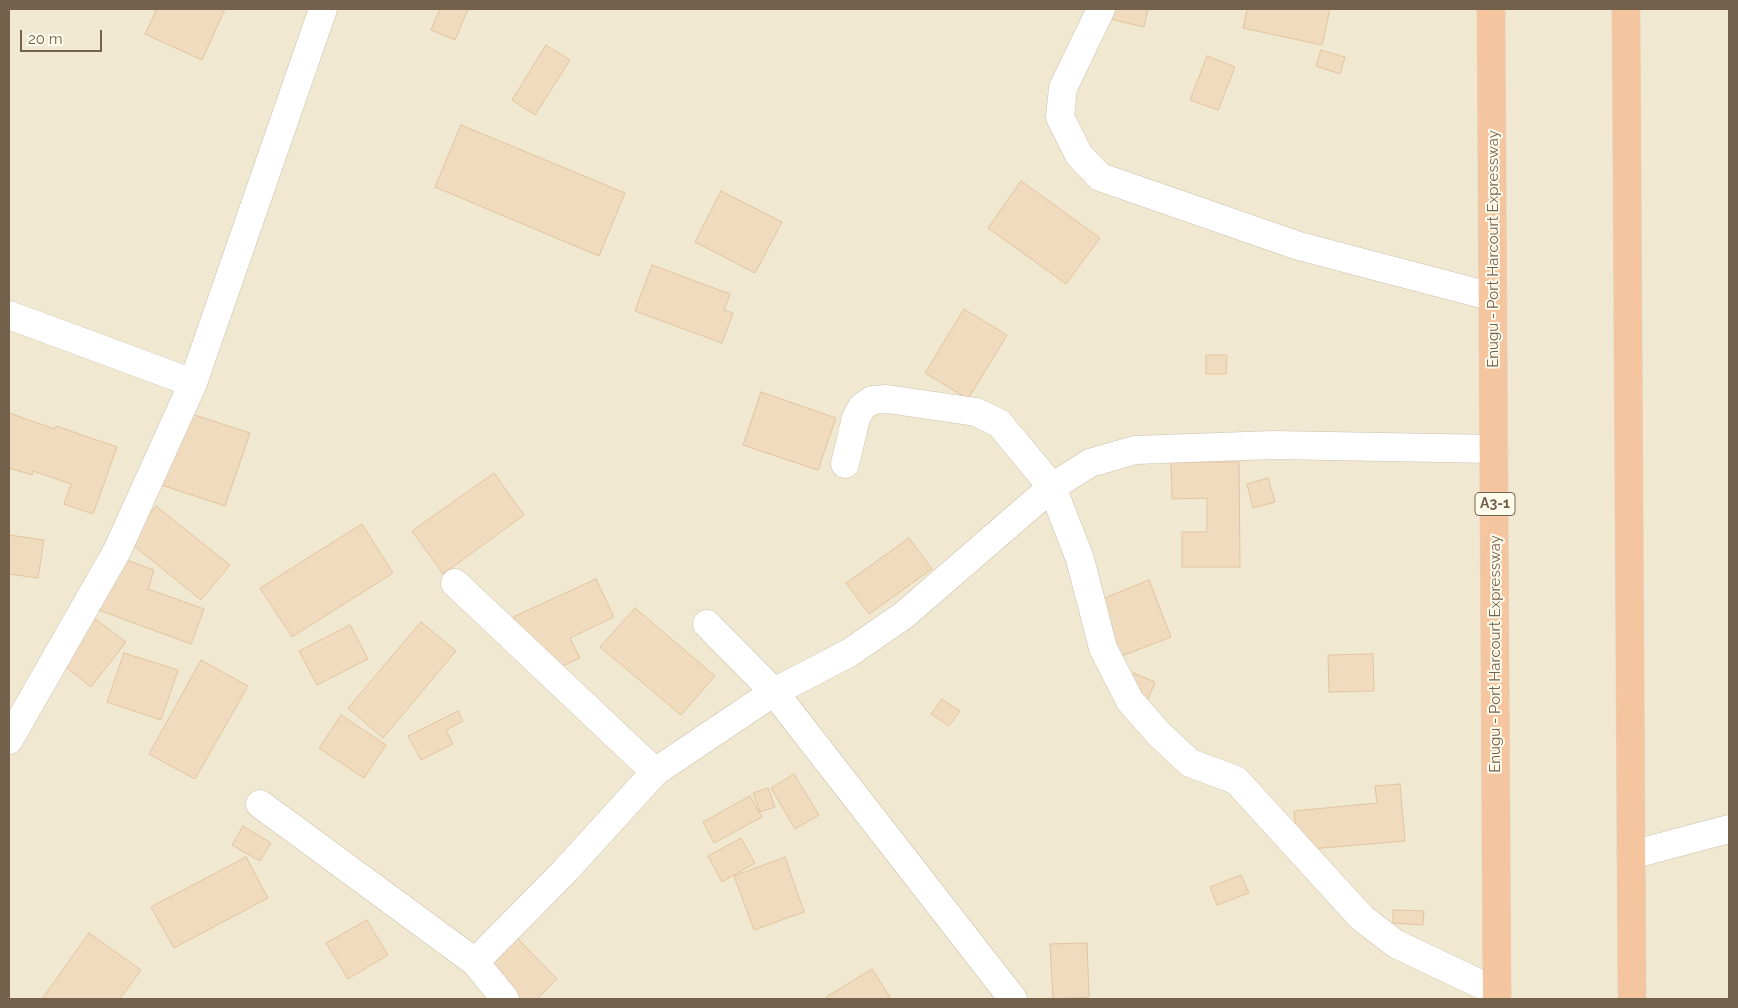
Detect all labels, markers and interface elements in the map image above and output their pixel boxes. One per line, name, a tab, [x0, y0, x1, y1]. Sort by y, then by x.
scale bar	[22, 20, 105, 52]
text: 20 m	[28, 30, 63, 48]
street label: Enugu - Port Harcourt Expressway	[1484, 130, 1502, 368]
road number: A3-1	[1475, 492, 1515, 516]
street label: Enugu - Port Harcourt Expressway	[1486, 535, 1504, 773]

